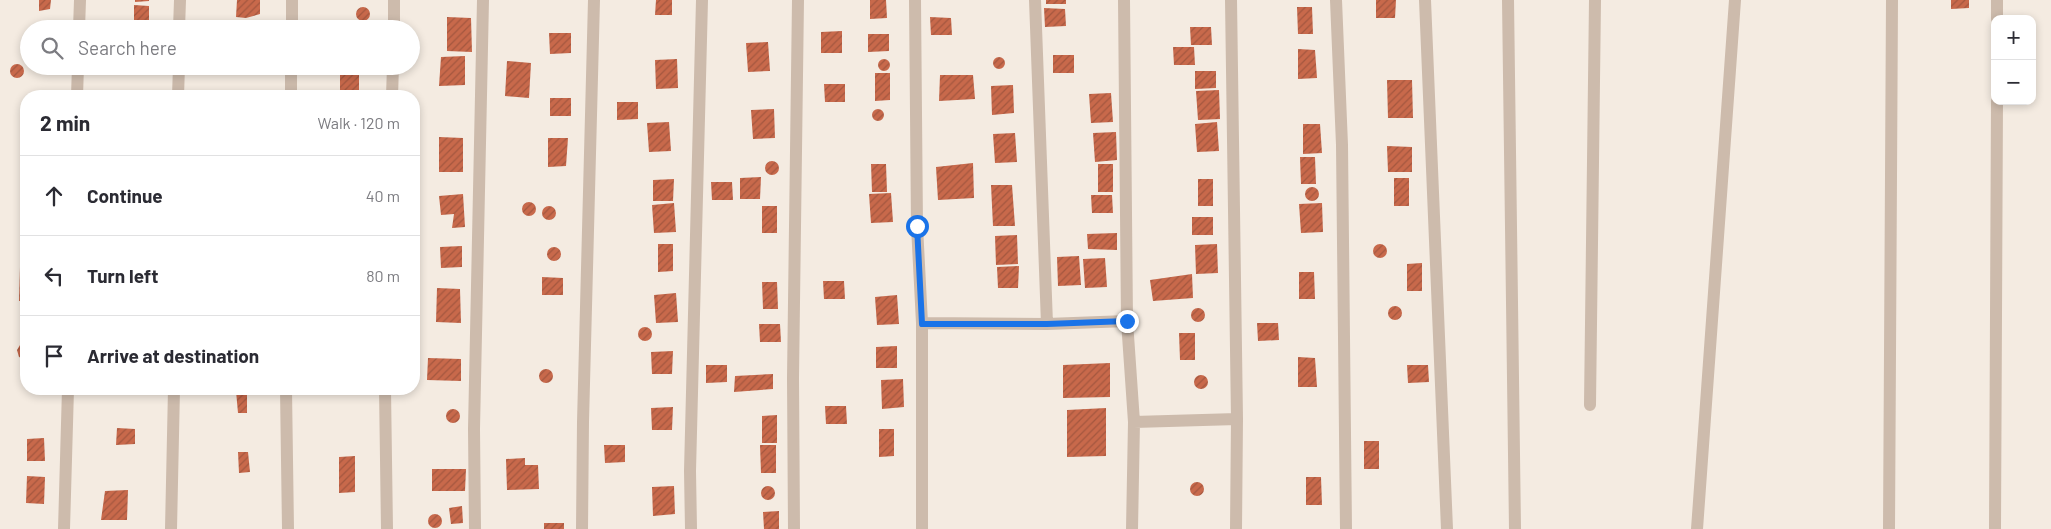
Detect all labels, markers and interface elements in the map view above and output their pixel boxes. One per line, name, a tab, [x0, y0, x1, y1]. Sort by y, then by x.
map controls	[1991, 15, 2036, 105]
button: +	[1991, 15, 2036, 60]
search box	[20, 20, 420, 75]
icon: search	[38, 34, 66, 62]
text: Search here	[78, 36, 177, 59]
button: −	[1991, 60, 2036, 105]
text: 2 min	[40, 110, 90, 135]
text: Walk · 120 m	[317, 113, 400, 132]
icon: ahead	[40, 182, 68, 210]
text: Continue	[87, 184, 163, 207]
text: 40 m	[366, 186, 400, 205]
route start	[906, 215, 929, 238]
icon: left	[40, 262, 68, 290]
text: Turn left	[87, 264, 158, 287]
text: 80 m	[366, 266, 400, 285]
route end	[1116, 310, 1139, 333]
icon: arrive	[40, 342, 68, 370]
text: Arrive at destination	[87, 344, 259, 367]

